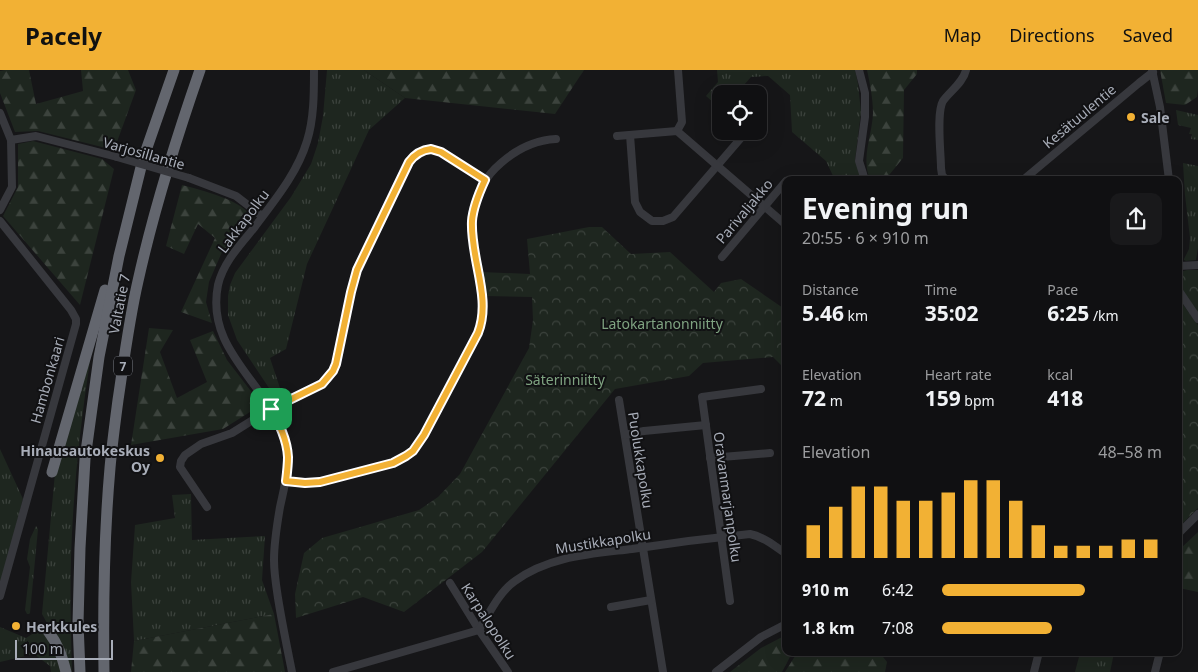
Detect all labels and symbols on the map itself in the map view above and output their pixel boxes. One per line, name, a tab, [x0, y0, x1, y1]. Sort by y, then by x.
street label: Kesätuulentie	[1038, 80, 1120, 152]
place label: Sale	[1141, 108, 1170, 127]
marker: Sale	[1125, 111, 1137, 123]
street label: Varjosillantie	[101, 132, 187, 174]
street label: Parivaljakko	[711, 175, 777, 247]
street label: Lakkapolku	[213, 185, 273, 257]
street label: Valtatie 7	[104, 272, 134, 336]
park label: Latokartanonniitty	[601, 314, 724, 333]
street label: Hambonkaari	[26, 334, 68, 426]
road number: 7	[114, 356, 132, 376]
park label: Säterinniitty	[525, 370, 606, 389]
pin	[250, 388, 292, 430]
street label: Puolukkapolku	[624, 410, 658, 510]
street label: Oravanmarjanpolku	[709, 431, 747, 563]
place label: Hinausautokeskus Oy	[20, 441, 150, 476]
marker: Hinausautokeskus Oy	[154, 452, 166, 464]
street label: Mustikkapolku	[554, 524, 652, 558]
street label: Karpalopolku	[457, 579, 521, 663]
place label: Herkkules	[26, 617, 97, 636]
marker: Herkkules	[10, 620, 22, 632]
scale bar	[15, 637, 112, 660]

